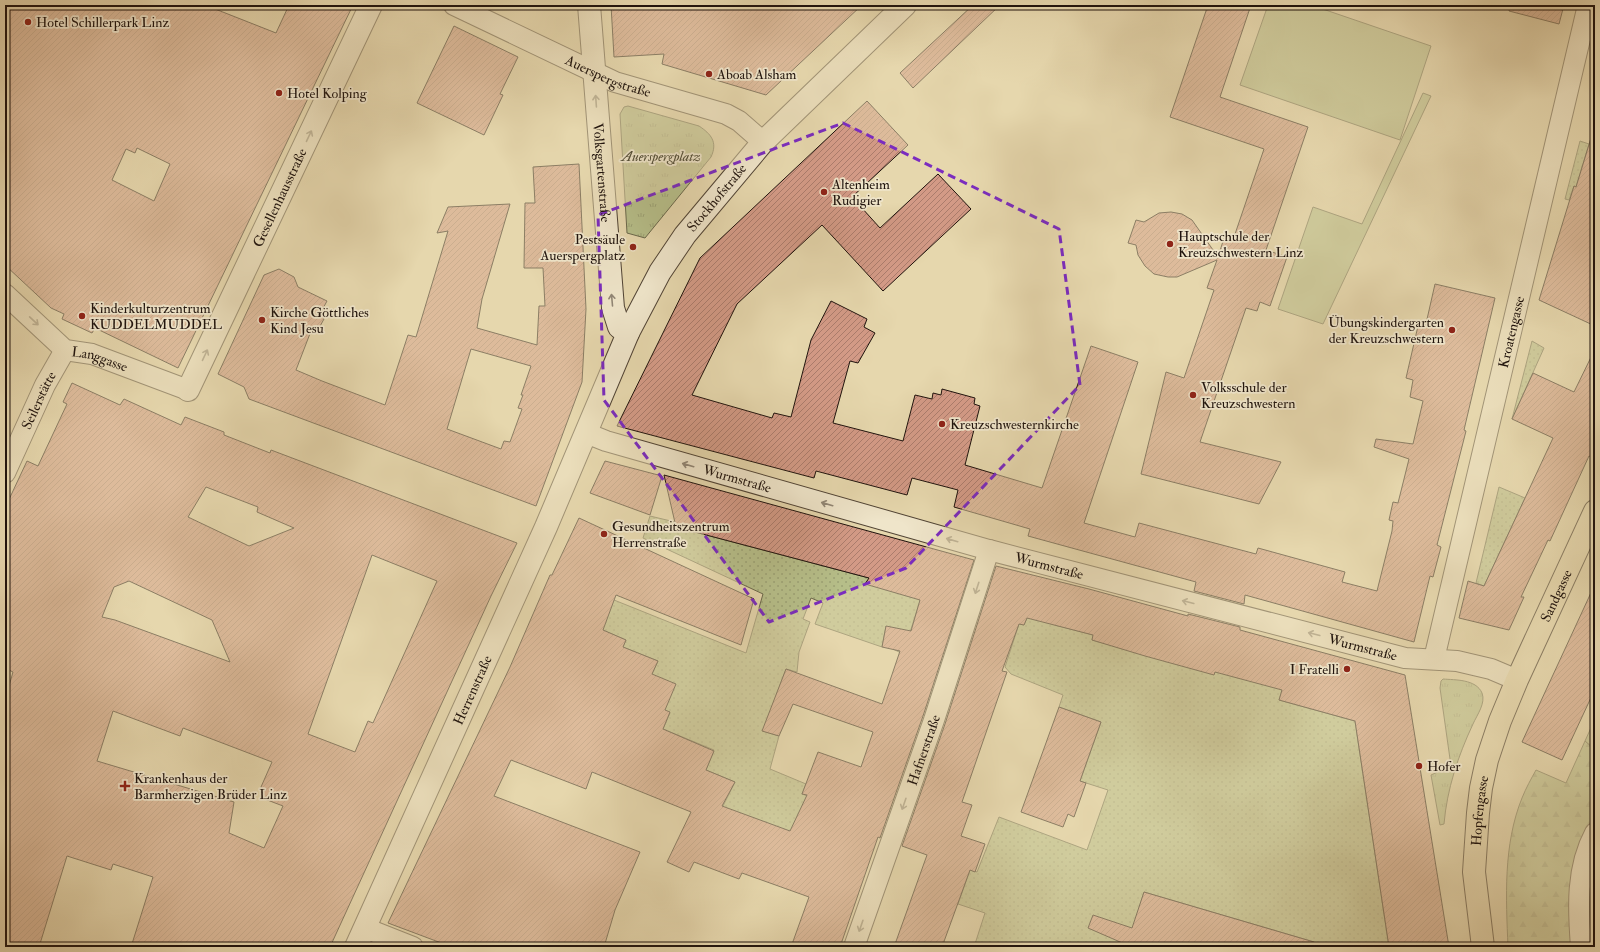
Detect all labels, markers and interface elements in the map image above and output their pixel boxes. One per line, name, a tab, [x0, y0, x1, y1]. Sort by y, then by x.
place label: Hotel Schillerpark Linz	[36, 14, 169, 32]
marker: Hotel Schillerpark Linz	[23, 17, 33, 27]
street label: Auerspergstraße	[562, 51, 653, 100]
place label: Aboab Alsham	[716, 66, 796, 83]
marker: Aboab Alsham	[704, 69, 714, 79]
place label: Hotel Kolping	[287, 85, 368, 103]
marker: Hotel Kolping	[274, 88, 284, 98]
one-way arrow	[593, 95, 600, 108]
street label: Volksgartenstraße	[590, 122, 615, 223]
one-way arrow	[306, 131, 313, 143]
street label: Gesellenhausstraße	[249, 145, 310, 250]
park label: Auerspergplatz	[619, 148, 701, 165]
street label: Stockhofstraße	[683, 160, 750, 235]
place label: Altenheim Rudigier	[831, 176, 890, 209]
marker: Altenheim Rudigier	[819, 187, 829, 197]
place label: Hauptschule der Kreuzschwestern Linz	[1178, 228, 1303, 261]
place label: Pestsäule Auerspergplatz	[539, 231, 625, 265]
marker: Hauptschule der Kreuzschwestern Linz	[1165, 239, 1175, 249]
marker: Pestsäule Auerspergplatz	[628, 242, 638, 252]
one-way arrow	[609, 294, 616, 307]
street label: Kroatengasse	[1494, 294, 1528, 370]
place label: Kinderkulturzentrum KUDDELMUDDEL	[90, 300, 222, 333]
place label: Kirche Göttliches Kind Jesu	[270, 304, 369, 337]
marker: Kinderkulturzentrum KUDDELMUDDEL	[77, 311, 87, 321]
place label: Übungskindergarten der Kreuzschwestern	[1328, 314, 1444, 347]
marker: Kirche Göttliches Kind Jesu	[257, 315, 267, 325]
one-way arrow	[28, 316, 39, 325]
marker: Übungskindergarten der Kreuzschwestern	[1447, 325, 1457, 335]
street label: Langgasse	[71, 343, 130, 375]
one-way arrow	[202, 349, 209, 361]
street label: Seilerstätte	[18, 368, 60, 432]
place label: Volksschule der Kreuzschwestern	[1201, 379, 1295, 412]
marker: Volksschule der Kreuzschwestern	[1188, 390, 1198, 400]
place label: Kreuzschwesternkirche	[950, 416, 1079, 433]
marker: Kreuzschwesternkirche	[937, 419, 947, 429]
one-way arrow	[682, 460, 695, 468]
street label: Wurmstraße	[700, 460, 774, 496]
one-way arrow	[820, 500, 833, 507]
place label: Gesundheitszentrum Herrenstraße	[612, 518, 730, 551]
marker: Gesundheitszentrum Herrenstraße	[599, 529, 609, 539]
one-way arrow	[945, 536, 958, 543]
street label: Wurmstraße	[1012, 548, 1086, 583]
street label: Sandgasse	[1537, 567, 1575, 624]
one-way arrow	[973, 581, 980, 594]
one-way arrow	[1182, 597, 1195, 605]
one-way arrow	[1307, 630, 1320, 637]
street label: Wurmstraße	[1326, 630, 1399, 664]
street label: Herrenstraße	[449, 653, 495, 727]
place label: I Fratelli	[1290, 661, 1339, 678]
marker: I Fratelli	[1342, 664, 1352, 674]
street label: Hafnerstraße	[903, 712, 944, 788]
place label: Hofer	[1427, 758, 1461, 775]
marker: Hofer	[1414, 761, 1424, 771]
place label: Krankenhaus der Barmherzigen Brüder Linz	[134, 770, 287, 803]
street label: Hopfengasse	[1467, 774, 1492, 847]
marker: Krankenhaus der Barmherzigen Brüder Linz	[119, 780, 131, 792]
one-way arrow	[900, 797, 908, 809]
one-way arrow	[857, 920, 864, 933]

